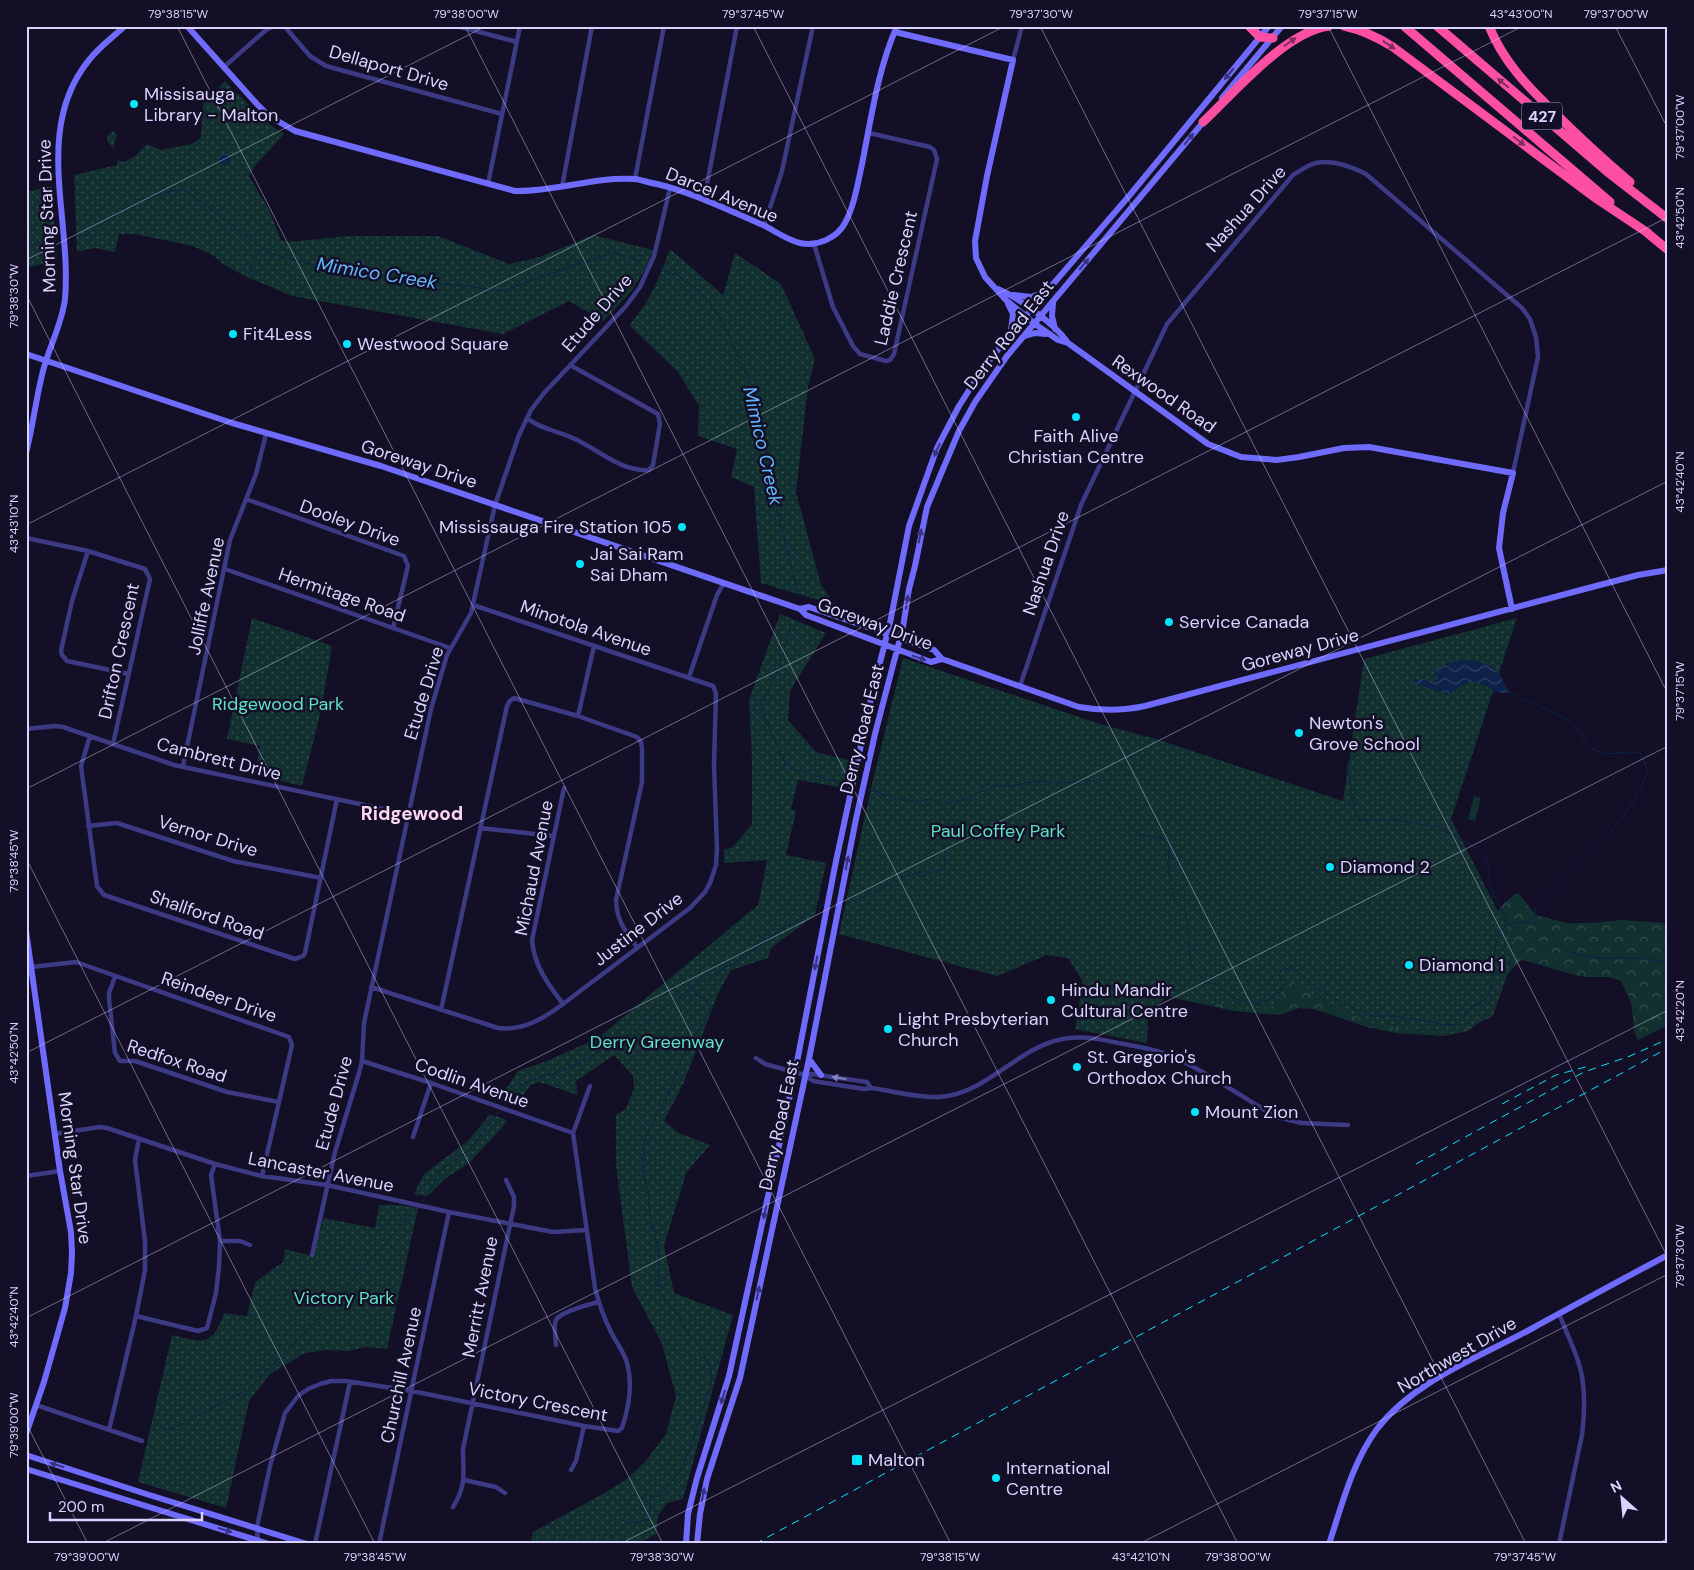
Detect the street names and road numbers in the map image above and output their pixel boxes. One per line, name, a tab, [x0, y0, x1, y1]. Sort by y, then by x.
street label: Dellaport Drive	[326, 39, 452, 97]
road number: 427	[1522, 102, 1562, 130]
street label: Morning Star Drive	[32, 139, 62, 293]
street label: Nashua Drive	[1201, 160, 1291, 258]
street label: Darcel Avenue	[662, 162, 782, 228]
street label: Laddie Crescent	[869, 208, 923, 348]
street label: Etude Drive	[556, 269, 638, 357]
street label: Derry Road East	[959, 275, 1059, 395]
street label: Rexwood Road	[1107, 349, 1221, 439]
street label: Goreway Drive	[358, 434, 480, 494]
street label: Dooley Drive	[297, 494, 403, 552]
street label: Nashua Drive	[1017, 507, 1075, 619]
street label: Jolliffe Avenue	[182, 535, 230, 657]
street label: Hermitage Road	[275, 562, 409, 628]
street label: Drifton Crescent	[93, 581, 145, 721]
street label: Goreway Drive	[814, 592, 936, 656]
street label: Minotola Avenue	[517, 594, 655, 662]
street label: Goreway Drive	[1239, 623, 1361, 677]
street label: Etude Drive	[398, 643, 450, 743]
street label: Derry Road East	[834, 662, 890, 796]
street label: Cambrett Drive	[154, 732, 284, 786]
street label: Michaud Avenue	[509, 798, 559, 938]
street label: Vernor Drive	[155, 809, 261, 863]
street label: Shallford Road	[147, 884, 267, 946]
street label: Justine Drive	[588, 887, 688, 971]
street label: Reindeer Drive	[158, 966, 280, 1028]
street label: Redfox Road	[124, 1034, 230, 1088]
street label: Codlin Avenue	[412, 1052, 532, 1114]
street label: Etude Drive	[310, 1053, 358, 1153]
street label: Derry Road East	[753, 1057, 805, 1193]
street label: Morning Star Drive	[52, 1090, 98, 1246]
street label: Lancaster Avenue	[246, 1146, 396, 1198]
street label: Merritt Avenue	[456, 1234, 504, 1360]
street label: Churchill Avenue	[375, 1305, 427, 1445]
street label: Northwest Drive	[1393, 1311, 1521, 1399]
street label: Victory Crescent	[466, 1377, 610, 1427]

